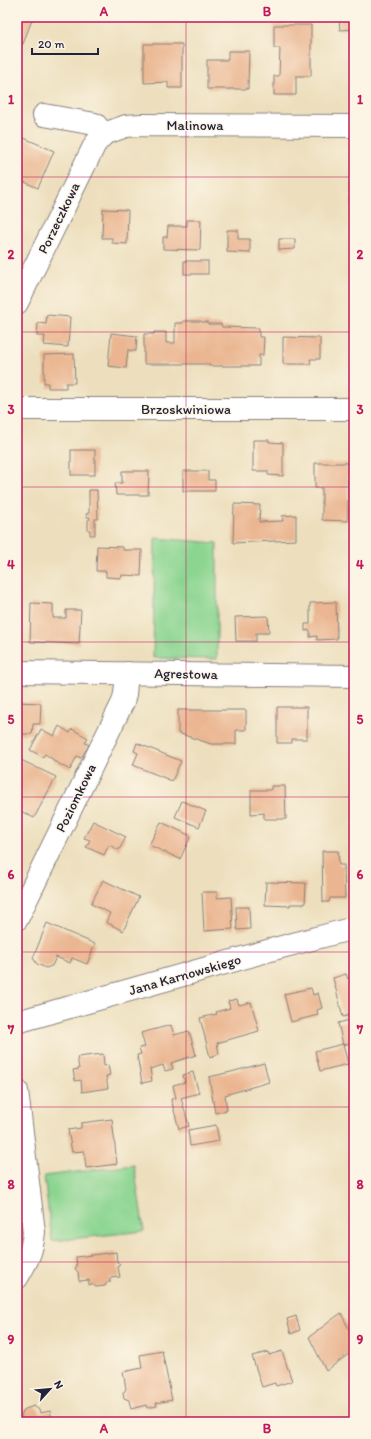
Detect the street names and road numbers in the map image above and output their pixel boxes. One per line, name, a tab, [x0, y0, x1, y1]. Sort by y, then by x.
street label: Malinowa	[166, 117, 224, 134]
street label: Porzeczkowa	[34, 179, 84, 257]
street label: Brzoskwiniowa	[141, 401, 231, 418]
street label: Agrestowa	[154, 665, 219, 683]
street label: Poziomkowa	[52, 761, 100, 835]
street label: Jana Karnowskiego	[127, 951, 243, 999]

